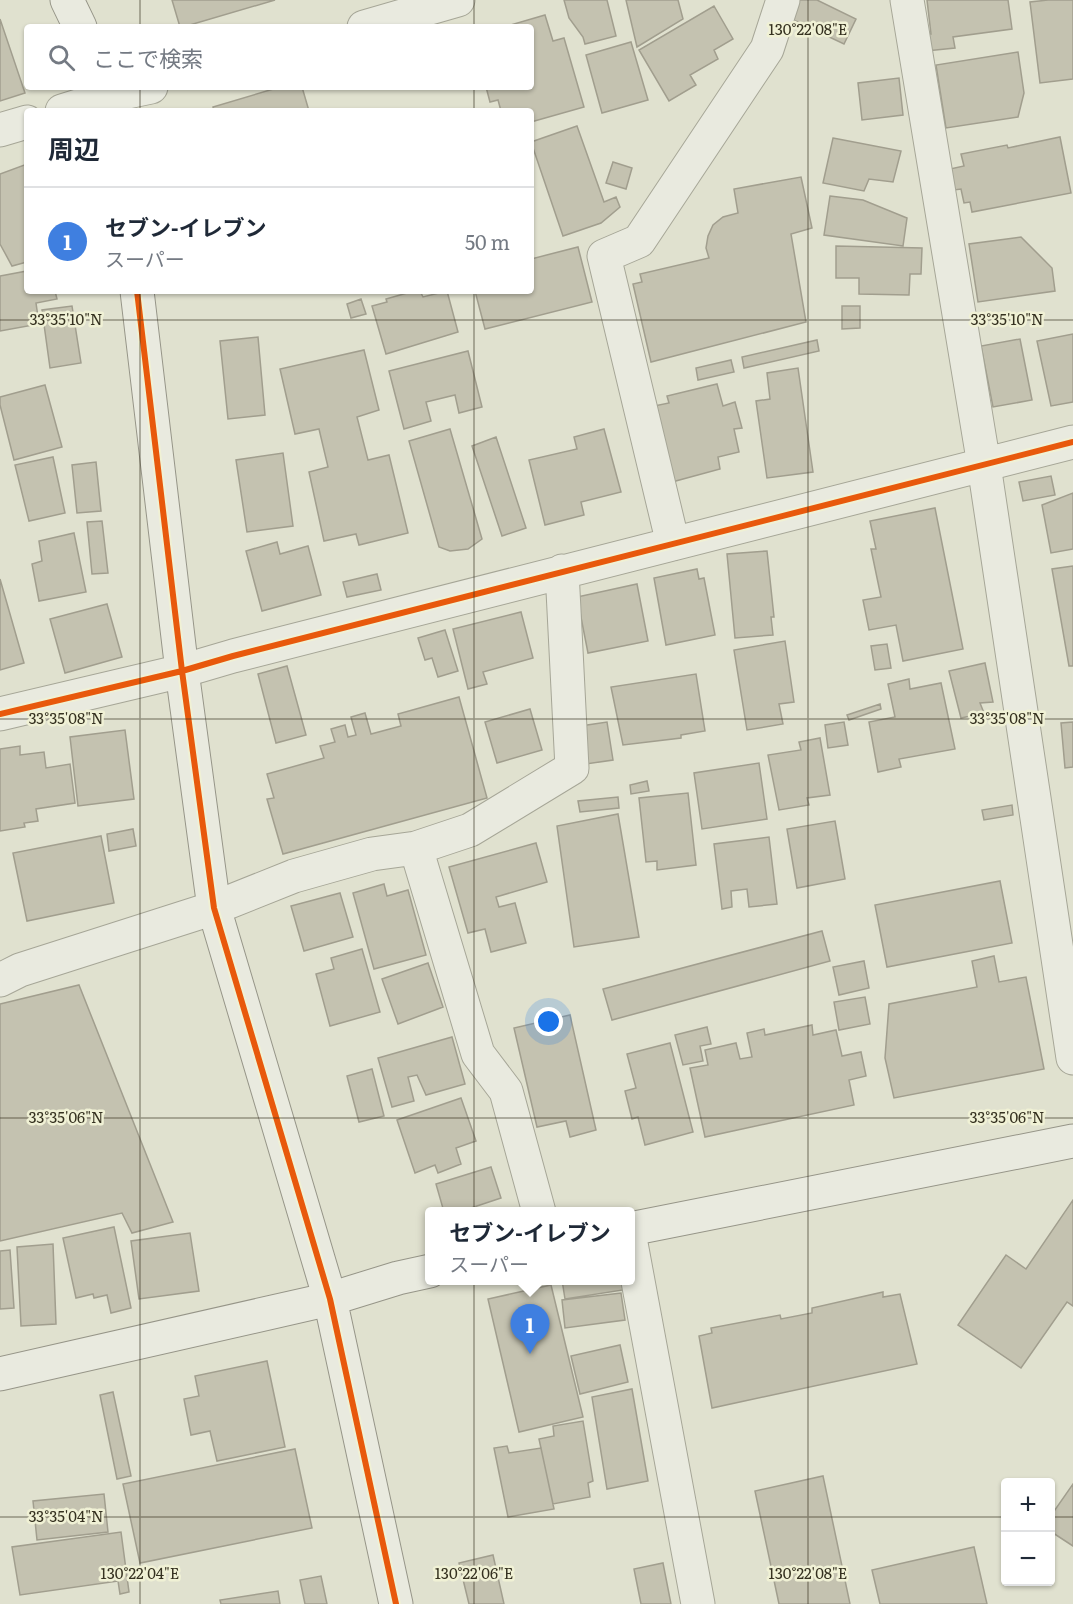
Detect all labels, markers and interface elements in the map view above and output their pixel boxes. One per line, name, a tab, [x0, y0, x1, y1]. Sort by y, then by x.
text: 130°22'08"E	[769, 17, 847, 40]
search box	[24, 24, 534, 90]
icon: search	[45, 41, 78, 74]
text: ここで検索	[93, 41, 203, 74]
text: 周辺	[48, 128, 100, 167]
text: セブン-イレブン	[105, 210, 266, 243]
text: 1	[63, 226, 72, 256]
text: 50 m	[465, 226, 510, 256]
text: スーパー	[105, 243, 185, 273]
text: 33°35'10"N	[29, 307, 103, 330]
text: 33°35'10"N	[970, 307, 1044, 330]
text: 33°35'08"N	[28, 706, 104, 729]
text: 33°35'08"N	[969, 706, 1045, 729]
your location	[534, 1007, 563, 1036]
text: 33°35'06"N	[29, 1105, 104, 1128]
text: 33°35'06"N	[970, 1105, 1045, 1128]
popup	[425, 1207, 635, 1285]
text: セブン-イレブン	[449, 1215, 611, 1248]
text: スーパー	[449, 1248, 529, 1278]
pin: 1	[510, 1304, 550, 1354]
map controls	[1001, 1478, 1055, 1586]
button: +	[1001, 1478, 1055, 1532]
text: 33°35'04"N	[28, 1504, 104, 1527]
button: −	[1001, 1532, 1055, 1586]
text: 130°22'04"E	[101, 1561, 179, 1584]
text: 130°22'06"E	[435, 1561, 513, 1584]
text: 130°22'08"E	[769, 1561, 847, 1584]

